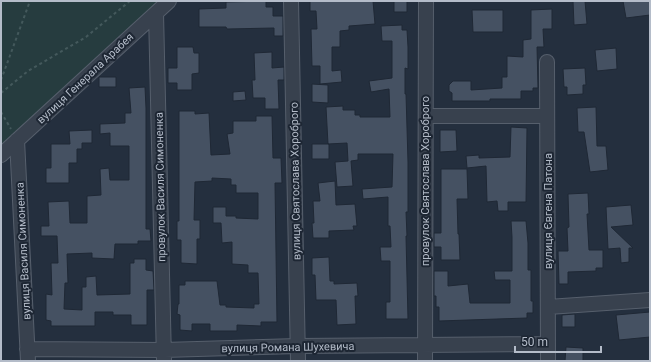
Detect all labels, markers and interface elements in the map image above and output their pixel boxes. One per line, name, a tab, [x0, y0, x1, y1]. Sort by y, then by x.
street label: вулиця Генерала Арабея	[34, 30, 136, 126]
street label: провулок Святослава Хороброго	[419, 96, 432, 266]
street label: вулиця Святослава Хороброго	[288, 102, 303, 260]
street label: провулок Василя Симоненка	[153, 112, 168, 262]
street label: вулиця Євгена Патона	[542, 153, 555, 269]
street label: вулиця Василя Симоненка	[13, 182, 34, 320]
scale bar	[515, 328, 601, 354]
text: 50 m	[521, 335, 548, 349]
street label: вулиця Романа Шухевича	[221, 340, 355, 355]

